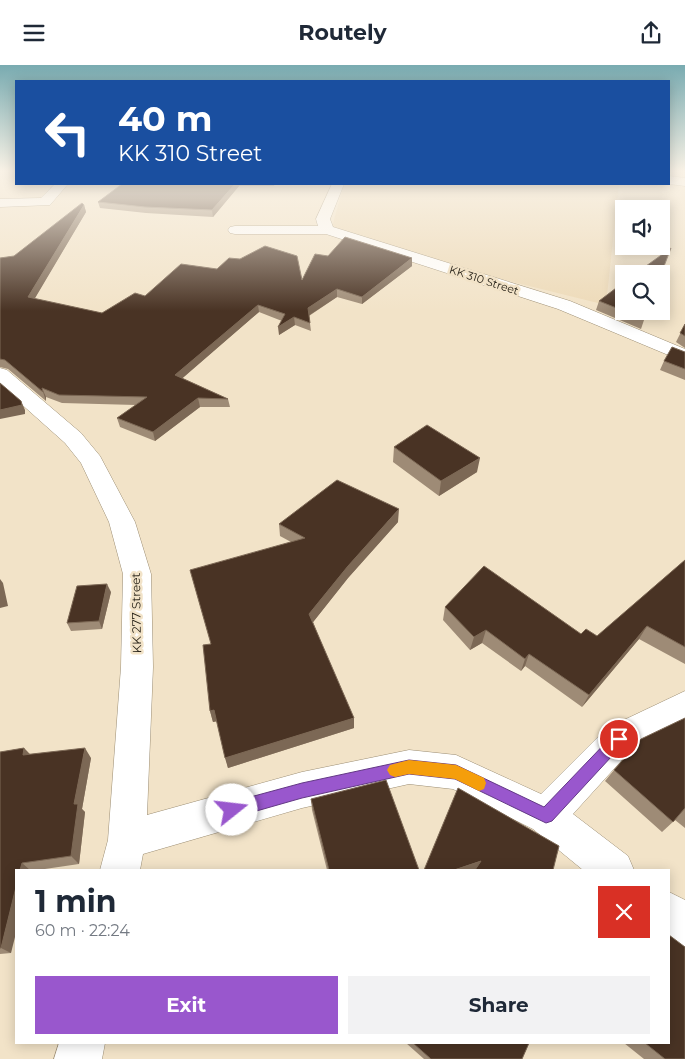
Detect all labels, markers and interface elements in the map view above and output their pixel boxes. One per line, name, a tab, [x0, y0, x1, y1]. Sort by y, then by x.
icon: menu	[20, 19, 48, 47]
text: Routely	[298, 19, 387, 46]
icon: share	[637, 19, 665, 47]
text: 40 m	[118, 97, 213, 140]
icon: left	[35, 100, 100, 165]
text: KK 310 Street	[118, 140, 262, 167]
map controls	[615, 200, 670, 320]
button: sound	[615, 200, 670, 255]
street label: KK 310 Street	[448, 262, 521, 298]
button: search	[615, 265, 670, 320]
street label: KK 277 Street	[128, 572, 144, 653]
pin	[598, 718, 640, 760]
icon: arrive	[605, 725, 633, 753]
position arrow	[205, 783, 257, 835]
text: 1 min	[35, 883, 116, 920]
button: close	[598, 886, 650, 938]
text: 60 m · 22:24	[35, 921, 130, 940]
button: Exit	[35, 976, 338, 1034]
button: Share	[348, 976, 650, 1034]

